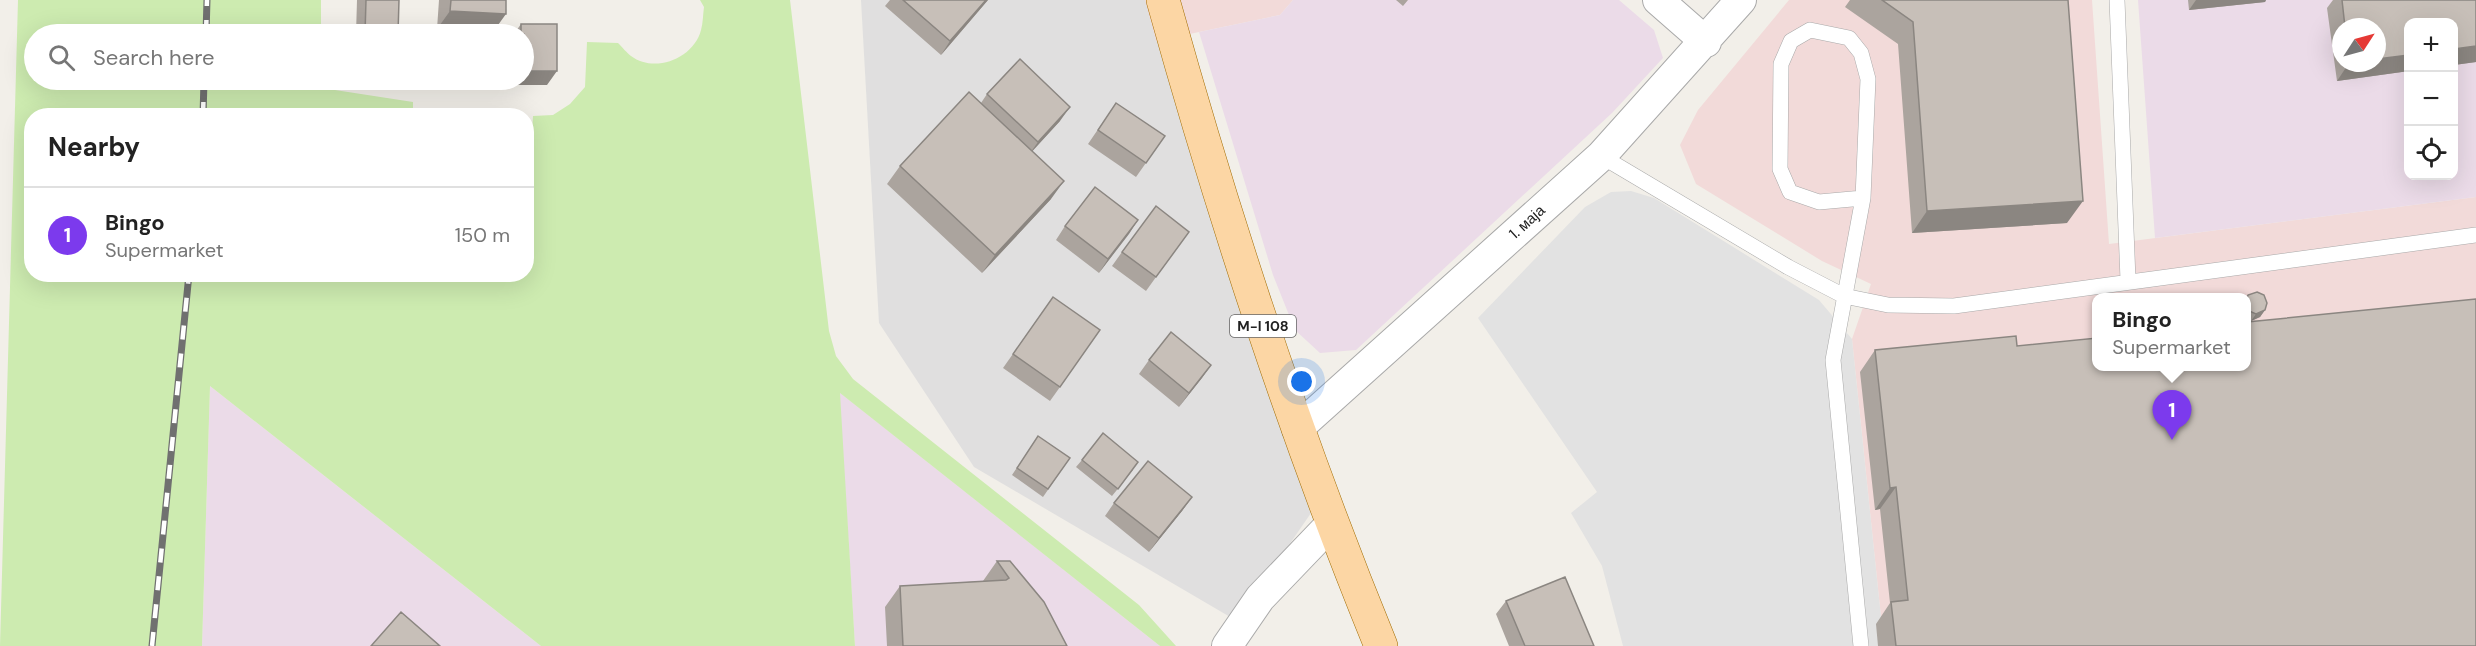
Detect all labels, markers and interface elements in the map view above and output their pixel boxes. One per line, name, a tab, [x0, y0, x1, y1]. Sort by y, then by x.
north arrow	[2332, 18, 2386, 72]
map controls	[2404, 18, 2458, 180]
button: +	[2404, 18, 2458, 72]
search box	[24, 24, 534, 90]
icon: search	[45, 41, 78, 74]
text: Search here	[93, 43, 214, 72]
button: −	[2404, 72, 2458, 126]
button: locate	[2404, 126, 2458, 180]
text: Nearby	[48, 130, 140, 164]
street label: 1. маја	[1505, 200, 1550, 243]
text: Bingo	[105, 208, 165, 237]
text: 1	[64, 222, 71, 248]
text: 150 m	[455, 222, 510, 248]
text: Supermarket	[105, 237, 224, 263]
popup	[2092, 293, 2251, 371]
text: Bingo	[2112, 305, 2172, 334]
road number: M-I 108	[1230, 315, 1296, 337]
text: Supermarket	[2112, 334, 2231, 360]
your location	[1287, 367, 1316, 396]
pin: 1	[2152, 390, 2192, 440]

